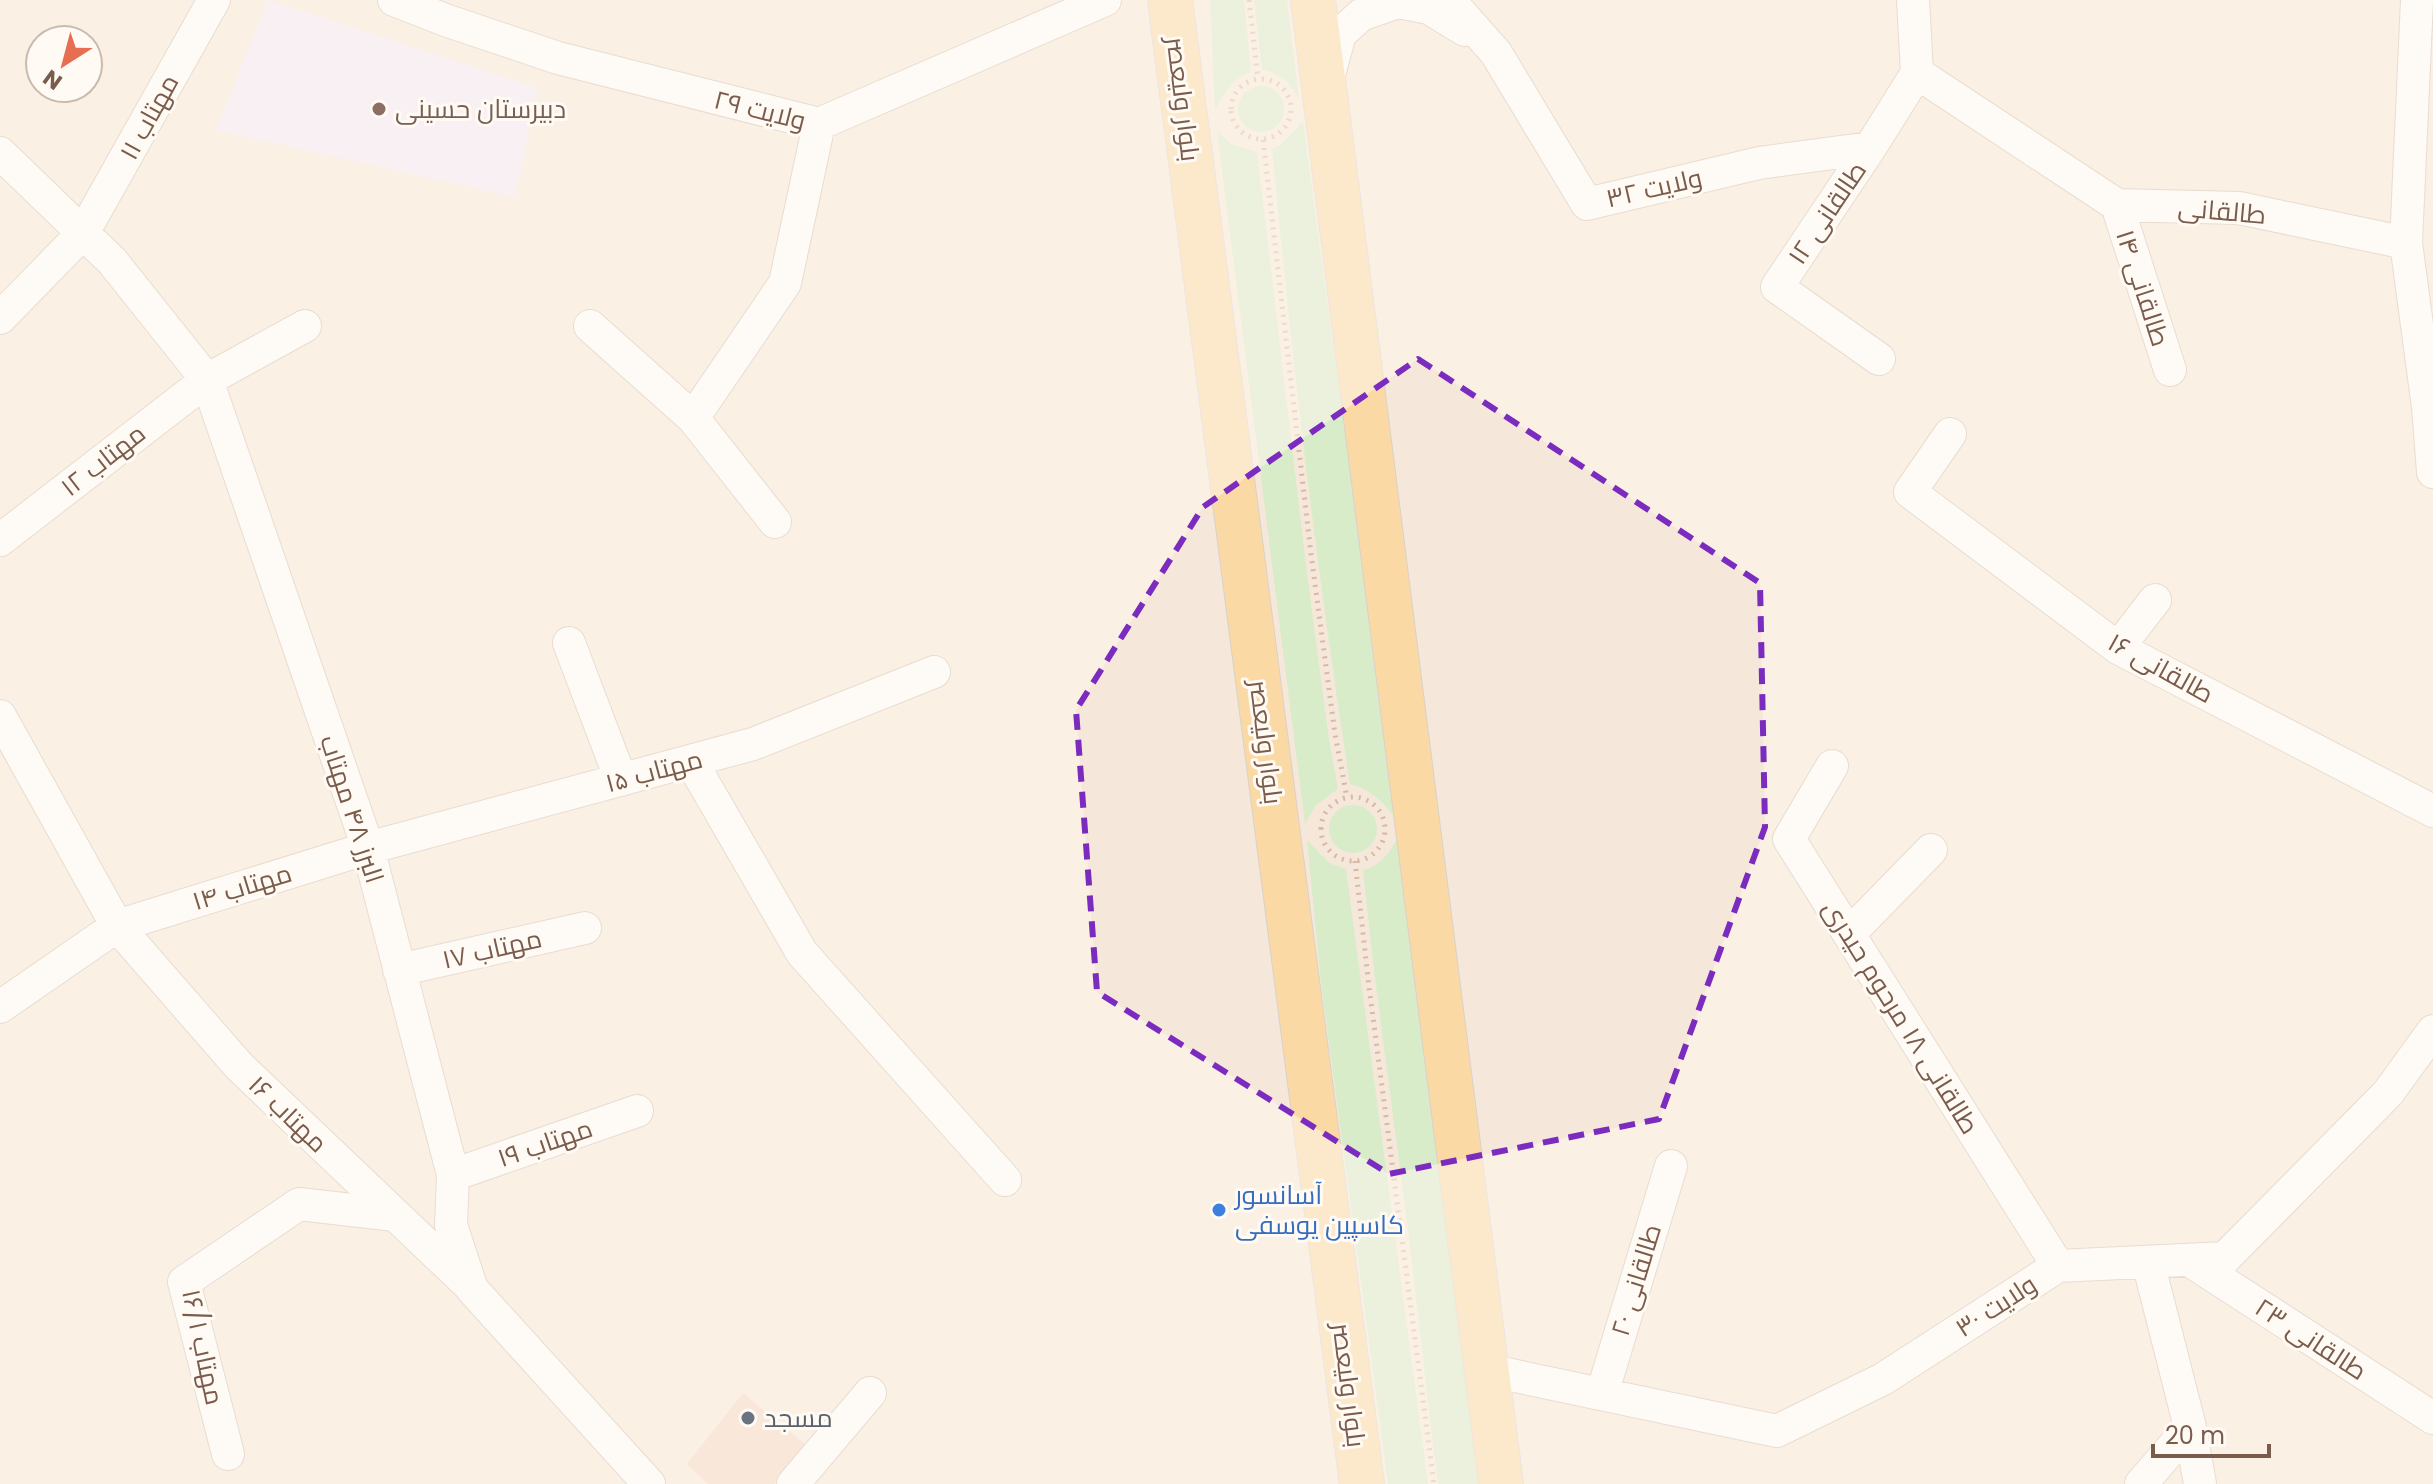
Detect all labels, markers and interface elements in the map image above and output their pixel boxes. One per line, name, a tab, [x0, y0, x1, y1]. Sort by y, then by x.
north arrow	[24, 24, 104, 104]
street label: بلوار ولیعصر	[1157, 33, 1209, 163]
text: N	[37, 62, 68, 97]
street label: مهتاب ۱۱	[111, 68, 187, 166]
street label: ولایت ٢٩	[710, 81, 810, 139]
place label: دبیرستان حسینی	[395, 91, 566, 127]
marker: دبیرستان حسینی	[370, 100, 388, 118]
street label: طالقانی ۱۲	[1779, 154, 1875, 272]
street label: ولایت ۳۲	[1603, 160, 1705, 216]
street label: طالقانی	[2176, 189, 2268, 233]
street label: طالقانی ۱۴	[2107, 225, 2179, 351]
street label: مهتاب ۱۲	[53, 416, 153, 504]
street label: طالقانی ۱۶	[2102, 624, 2220, 712]
street label: بلوار ولیعصر	[1240, 676, 1292, 806]
street label: البرز ۴۸ مهتاب	[311, 730, 393, 888]
street label: مهتاب ۱۵	[602, 741, 706, 801]
street label: مهتاب ۱۴	[188, 855, 296, 919]
street label: طالقانی ۱۸ مرحوم حیدری	[1814, 893, 1988, 1141]
street label: مهتاب ۱۷	[439, 920, 545, 978]
street label: مهتاب ۱۶	[241, 1067, 335, 1161]
street label: مهتاب ۱۹	[493, 1110, 597, 1176]
place label: آسانسور کاسپین یوسفی	[1233, 1177, 1404, 1243]
marker: آسانسور کاسپین یوسفی	[1210, 1201, 1228, 1219]
street label: طالقانی ۲۰	[1602, 1220, 1670, 1340]
street label: ولایت ۳۰	[1948, 1266, 2044, 1346]
street label: مهتاب ۱۶/۱	[173, 1286, 233, 1408]
street label: طالقانی ۲۳	[2248, 1289, 2374, 1389]
street label: بلوار ولیعصر	[1323, 1319, 1375, 1449]
place label: مسجد	[764, 1400, 833, 1436]
scale bar	[2153, 1408, 2269, 1458]
marker: مسجد	[739, 1409, 757, 1427]
text: 20 m	[2165, 1419, 2225, 1452]

